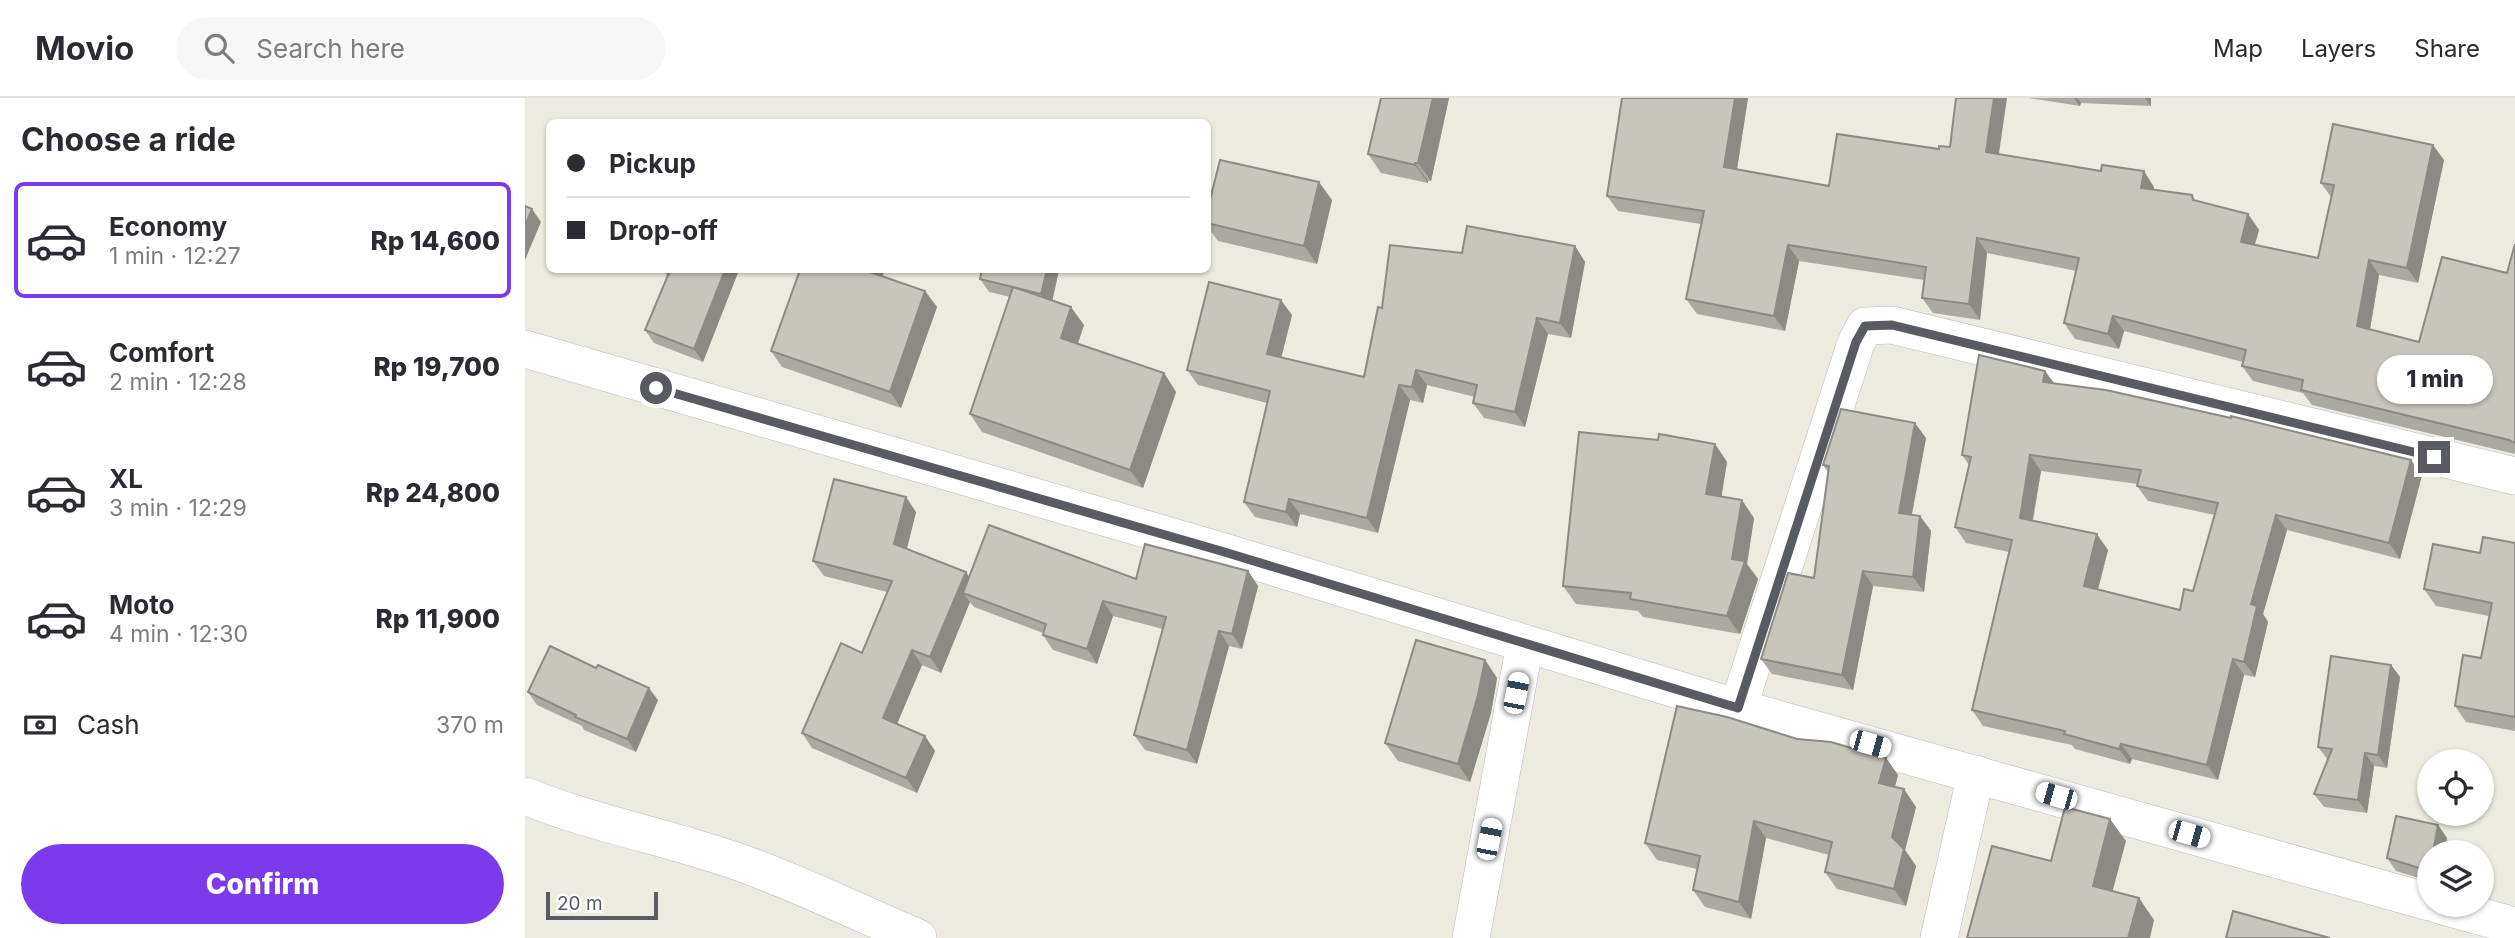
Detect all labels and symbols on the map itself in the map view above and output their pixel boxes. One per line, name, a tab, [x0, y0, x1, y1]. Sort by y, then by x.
callout: 1 min	[2376, 356, 2492, 404]
route start	[640, 372, 672, 404]
route end	[2418, 441, 2450, 473]
car	[1502, 670, 1531, 716]
car	[1847, 728, 1894, 760]
car	[2033, 780, 2080, 812]
car	[1475, 816, 1504, 862]
car	[2166, 818, 2213, 850]
scale bar	[546, 889, 658, 921]

